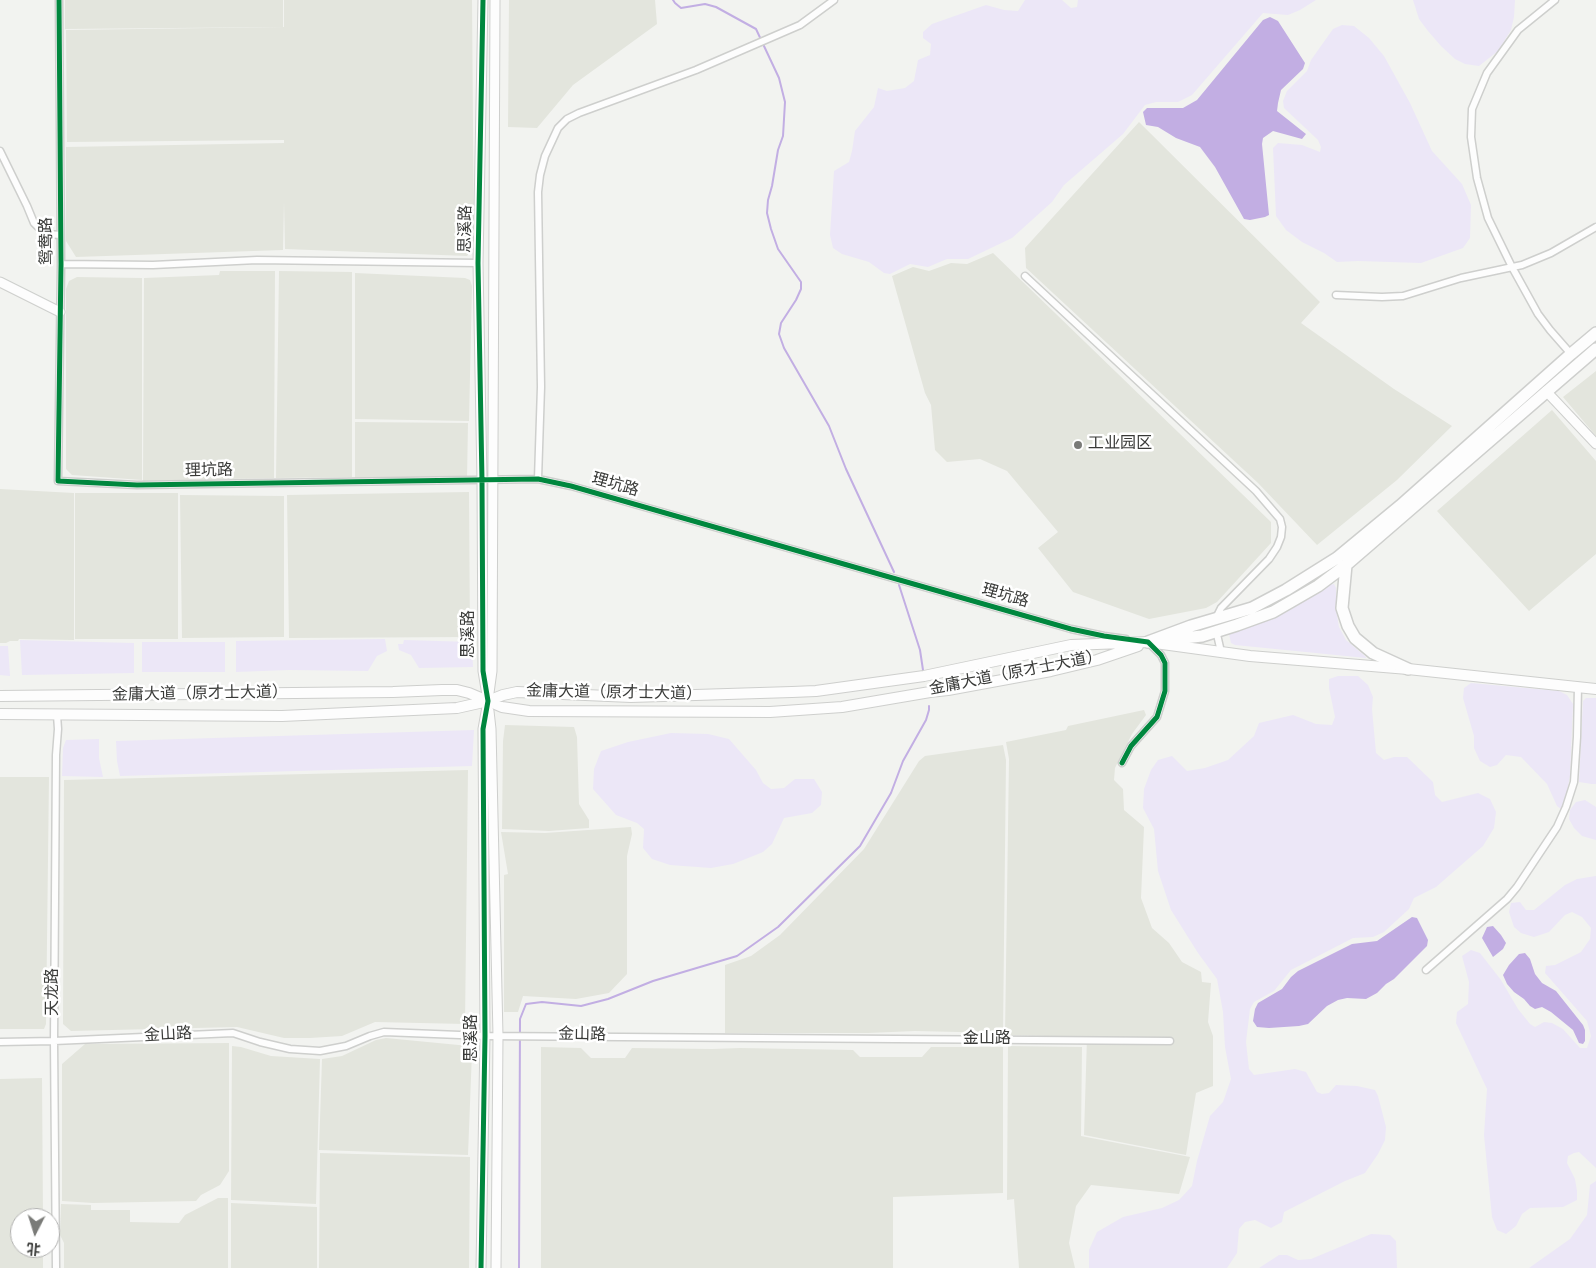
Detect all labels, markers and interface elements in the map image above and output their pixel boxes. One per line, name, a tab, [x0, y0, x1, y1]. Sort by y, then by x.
street label: 思溪路	[457, 205, 477, 253]
street label: 鸳鸯路	[38, 217, 58, 265]
place label: 工业园区	[1088, 435, 1152, 455]
marker: 工业园区	[1072, 439, 1084, 451]
street label: 理坑路	[185, 462, 233, 482]
street label: 理坑路	[589, 470, 641, 502]
street label: 理坑路	[979, 581, 1031, 613]
street label: 思溪路	[460, 610, 480, 658]
street label: 金庸大道（原才士大道）	[928, 648, 1104, 700]
street label: 金庸大道（原才士大道）	[526, 683, 702, 705]
street label: 金庸大道（原才士大道）	[112, 684, 288, 706]
street label: 天龙路	[44, 968, 64, 1016]
street label: 思溪路	[463, 1014, 483, 1062]
street label: 金山路	[144, 1025, 192, 1047]
street label: 金山路	[558, 1026, 606, 1046]
street label: 金山路	[963, 1030, 1011, 1050]
north arrow	[10, 1208, 60, 1258]
text: 北	[26, 1238, 41, 1257]

